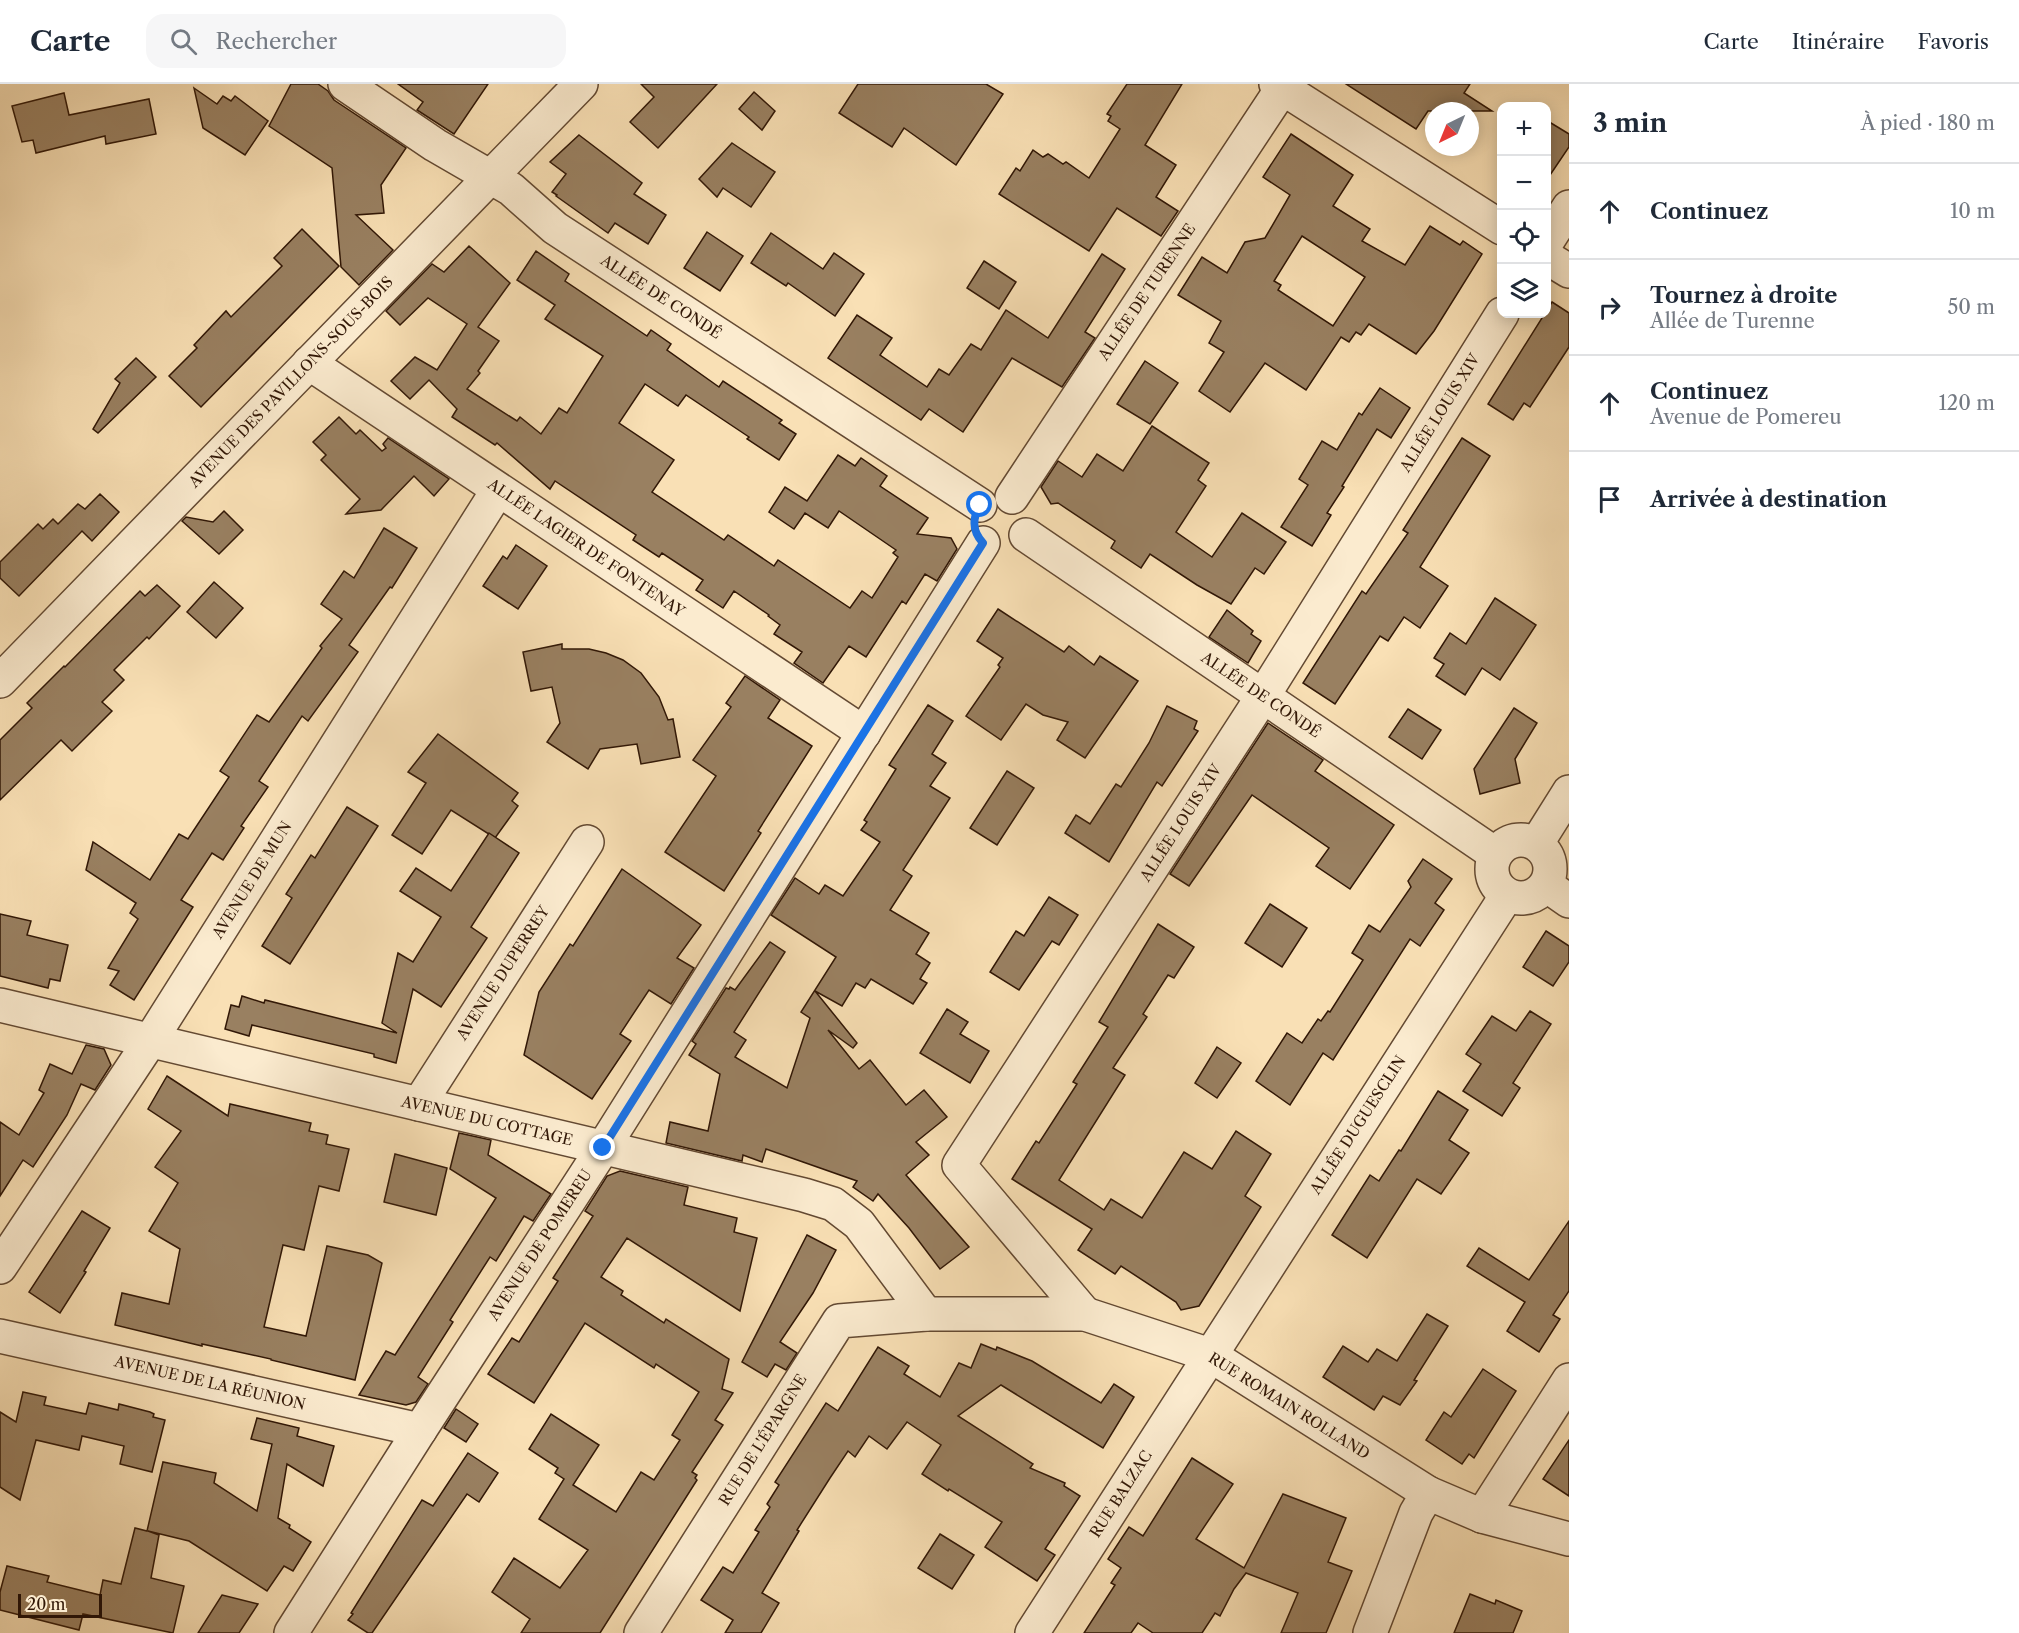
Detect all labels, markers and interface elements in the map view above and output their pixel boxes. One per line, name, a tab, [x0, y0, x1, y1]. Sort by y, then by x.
search box	[146, 14, 566, 68]
text: Carte	[30, 24, 110, 58]
icon: search	[167, 25, 200, 58]
text: Rechercher	[215, 28, 337, 55]
text: Carte	[1703, 29, 1759, 54]
text: Itinéraire	[1792, 29, 1885, 54]
text: Favoris	[1918, 29, 1989, 54]
north arrow	[1425, 102, 1479, 156]
map controls	[1497, 102, 1551, 318]
button: +	[1497, 102, 1551, 156]
text: 3 min	[1593, 107, 1667, 139]
text: À pied · 180 m	[1861, 111, 1995, 135]
button: −	[1497, 156, 1551, 210]
icon: ahead	[1593, 195, 1626, 228]
text: Continuez	[1650, 198, 1769, 225]
text: 10 m	[1950, 199, 1995, 223]
button: locate	[1497, 210, 1551, 264]
street label: ALLÉE DE TURENNE	[1093, 220, 1199, 364]
street label: ALLÉE DE CONDÉ	[596, 250, 725, 343]
button: layers	[1497, 264, 1551, 318]
street label: AVENUE DES PAVILLONS-SOUS-BOIS	[184, 272, 397, 492]
text: Tournez à droite	[1650, 282, 1837, 309]
icon: right	[1593, 291, 1626, 324]
text: 50 m	[1948, 295, 1995, 319]
text: Allée de Turenne	[1650, 309, 1815, 333]
street label: ALLÉE LOUIS XIV	[1395, 349, 1484, 476]
text: Continuez	[1650, 378, 1769, 405]
icon: ahead	[1593, 387, 1626, 420]
text: 120 m	[1938, 391, 1995, 415]
text: Avenue de Pomereu	[1650, 405, 1842, 429]
street label: ALLÉE LAGIER DE FONTENAY	[483, 474, 689, 621]
icon: arrive	[1593, 483, 1626, 516]
text: Arrivée à destination	[1650, 486, 1887, 513]
route start	[966, 491, 992, 517]
street label: ALLÉE DE CONDÉ	[1197, 647, 1325, 742]
street label: ALLÉE LOUIS XIV	[1135, 760, 1226, 886]
street label: AVENUE DE MUN	[207, 818, 295, 943]
street label: AVENUE DUPERREY	[452, 902, 553, 1044]
street label: ALLÉE DUGUESCLIN	[1305, 1052, 1409, 1198]
street label: AVENUE DU COTTAGE	[399, 1091, 575, 1150]
route end	[589, 1134, 615, 1160]
street label: AVENUE DE POMEREU	[483, 1165, 596, 1325]
street label: RUE ROMAIN ROLLAND	[1205, 1348, 1373, 1463]
street label: AVENUE DE LA RÉUNION	[112, 1351, 308, 1414]
street label: RUE DE L'ÉPARGNE	[714, 1371, 811, 1509]
street label: RUE BALZAC	[1085, 1447, 1156, 1541]
scale bar	[18, 1591, 102, 1618]
text: 20 m	[27, 1594, 66, 1614]

